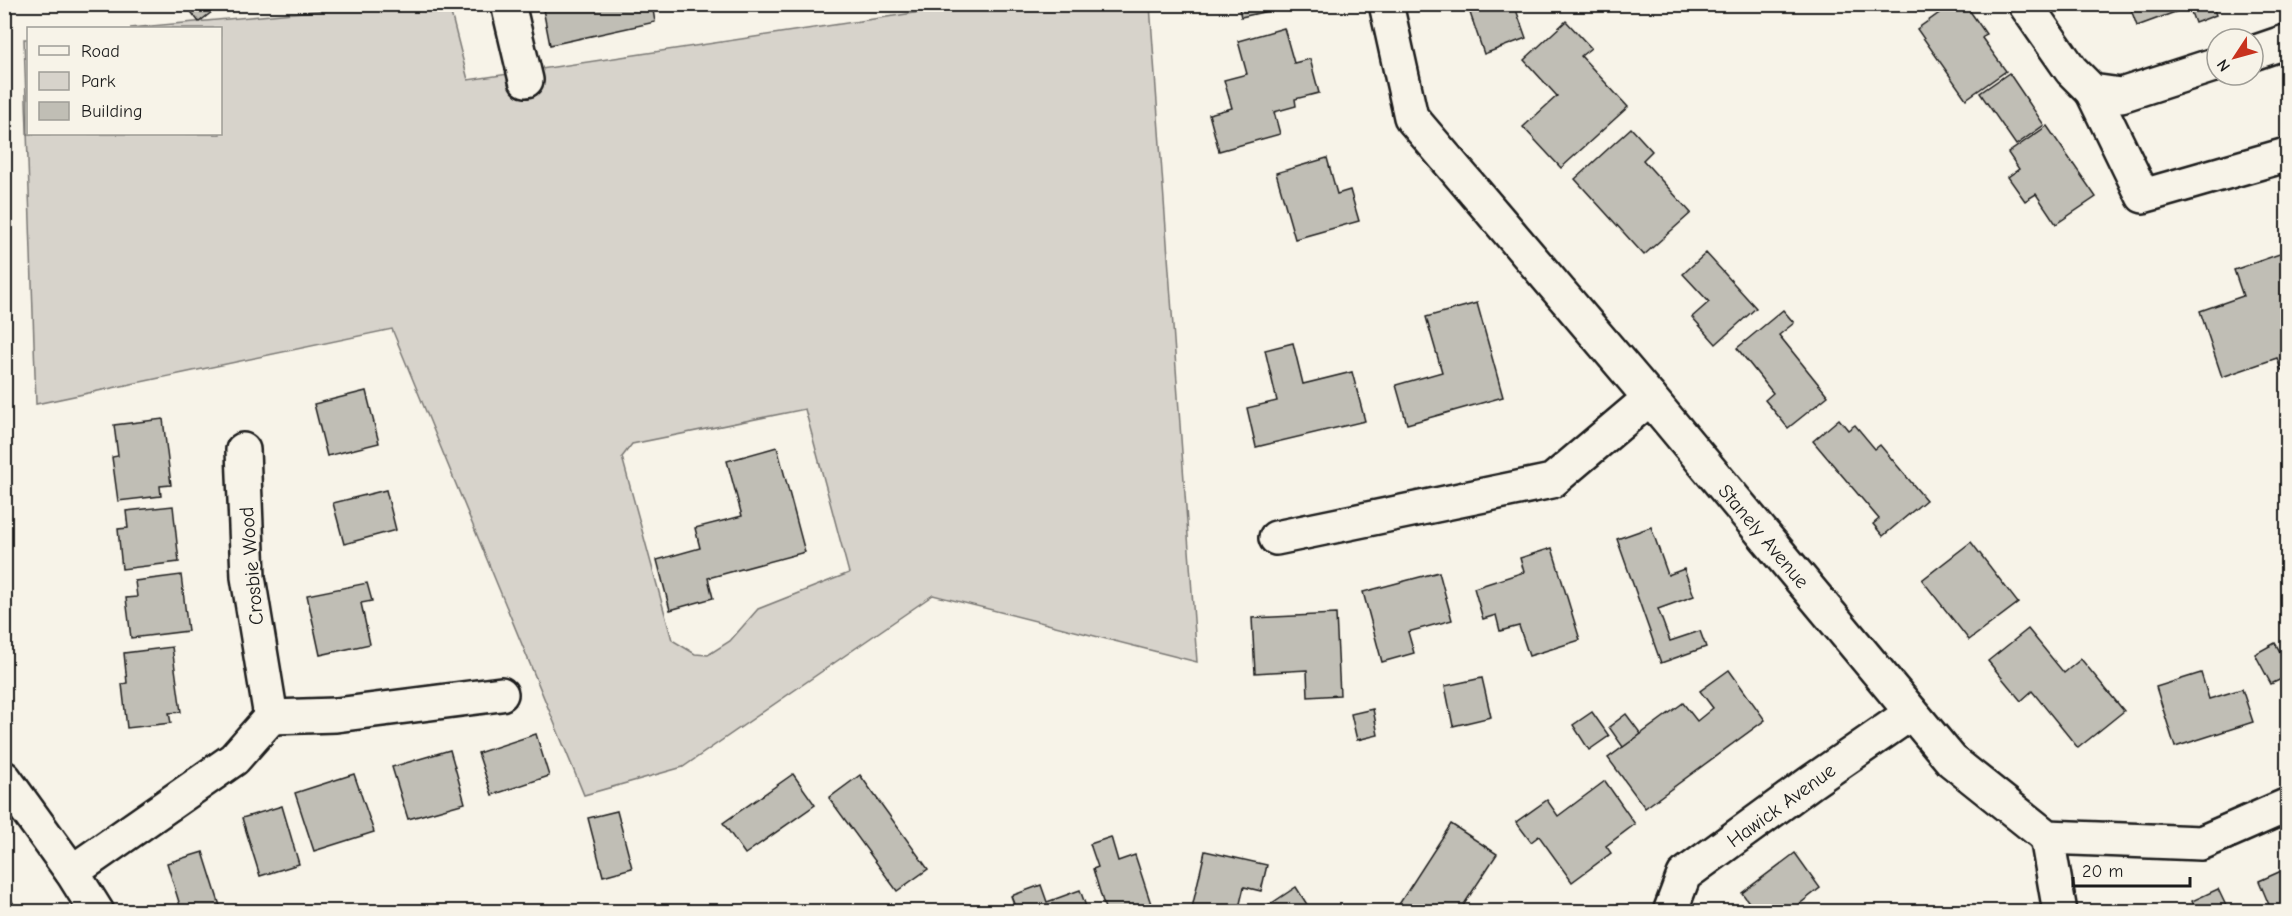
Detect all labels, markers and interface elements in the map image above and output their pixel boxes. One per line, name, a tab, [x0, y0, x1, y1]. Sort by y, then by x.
legend	[27, 27, 222, 135]
north arrow	[2205, 27, 2265, 87]
text: Road	[81, 41, 120, 62]
text: N	[2213, 56, 2234, 75]
text: Park	[81, 71, 116, 92]
text: Building	[81, 101, 143, 122]
street label: Stanely Avenue	[1714, 480, 1814, 593]
street label: Crosbie Wood	[235, 506, 268, 626]
street label: Hawick Avenue	[1723, 758, 1840, 852]
scale bar	[2073, 850, 2190, 888]
text: 20 m	[2082, 861, 2123, 882]

